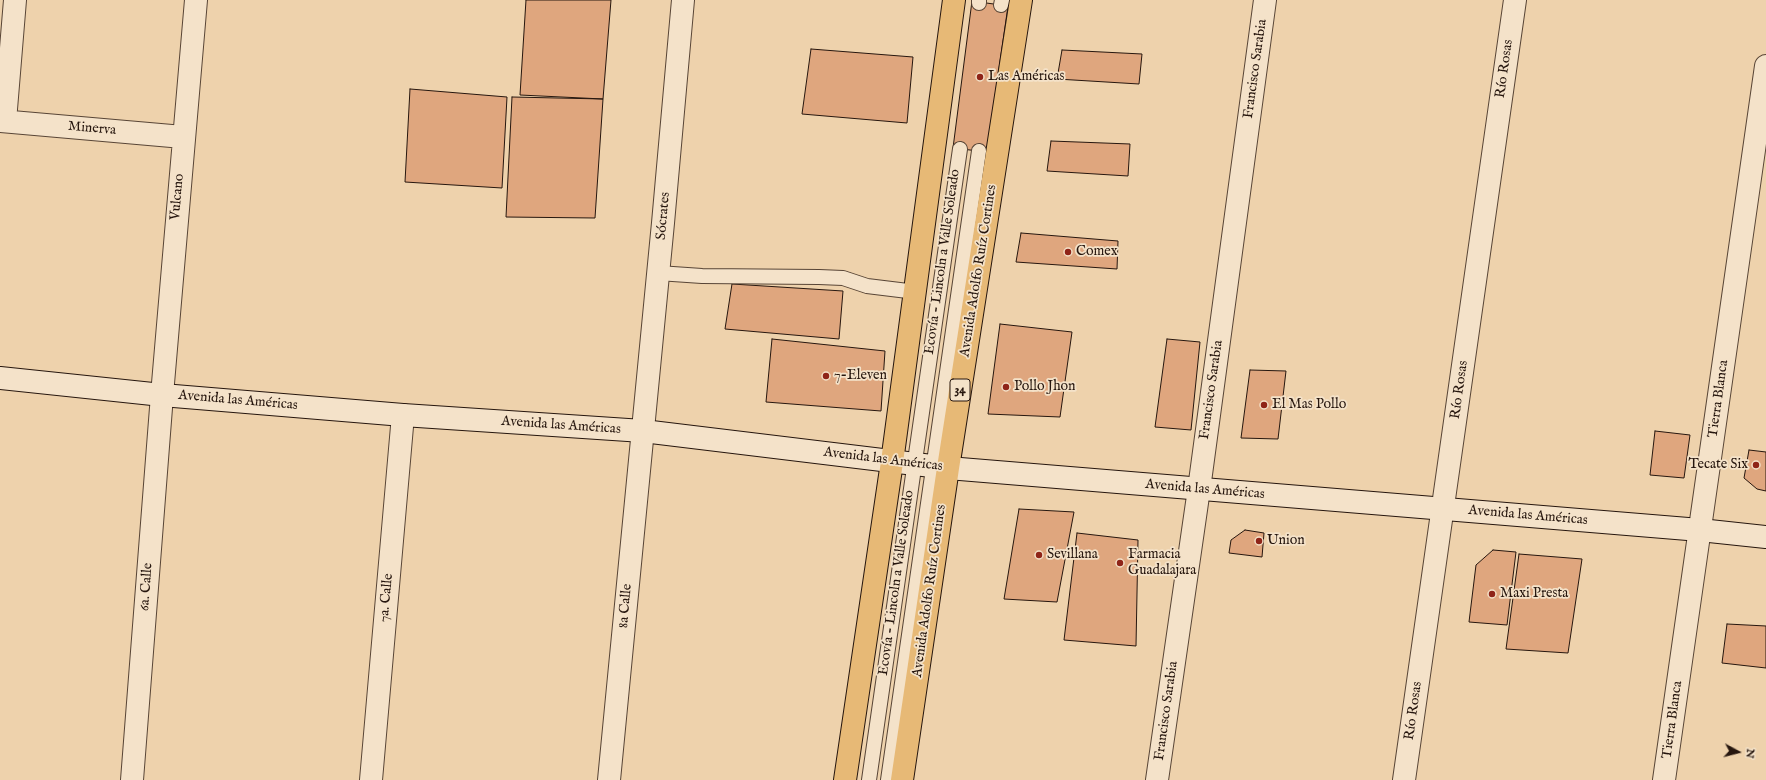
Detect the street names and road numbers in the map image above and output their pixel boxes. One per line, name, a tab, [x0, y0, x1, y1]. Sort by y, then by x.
street label: Francisco Sarabia	[1241, 18, 1271, 120]
street label: Río Rosas	[1493, 39, 1517, 99]
street label: Minerva	[67, 119, 117, 139]
street label: Ecovía - Lincoln a Valle Soleado	[922, 168, 964, 356]
street label: Vulcano	[168, 173, 188, 221]
street label: Avenida Adolfo Ruíz Cortines	[957, 184, 1001, 358]
street label: Sócrates	[654, 191, 674, 241]
street label: Francisco Sarabia	[1197, 339, 1227, 441]
street label: Tierra Blanca	[1705, 359, 1733, 439]
street label: Río Rosas	[1448, 360, 1472, 420]
road number: 34	[950, 379, 970, 401]
street label: Avenida las Américas	[178, 387, 298, 415]
street label: Avenida las Américas	[501, 413, 621, 439]
street label: Avenida las Américas	[823, 444, 943, 476]
street label: Avenida las Américas	[1145, 476, 1265, 504]
street label: Ecovía - Lincoln a Valle Soleado	[876, 489, 918, 677]
street label: Avenida las Américas	[1468, 502, 1588, 530]
street label: Avenida Adolfo Ruíz Cortines	[910, 503, 950, 679]
street label: 6a. Calle	[137, 562, 157, 612]
street label: 7a. Calle	[376, 573, 398, 623]
street label: 8a Calle	[616, 583, 636, 629]
street label: Francisco Sarabia	[1152, 660, 1182, 762]
street label: Tierra Blanca	[1659, 680, 1687, 760]
street label: Río Rosas	[1402, 681, 1426, 741]

